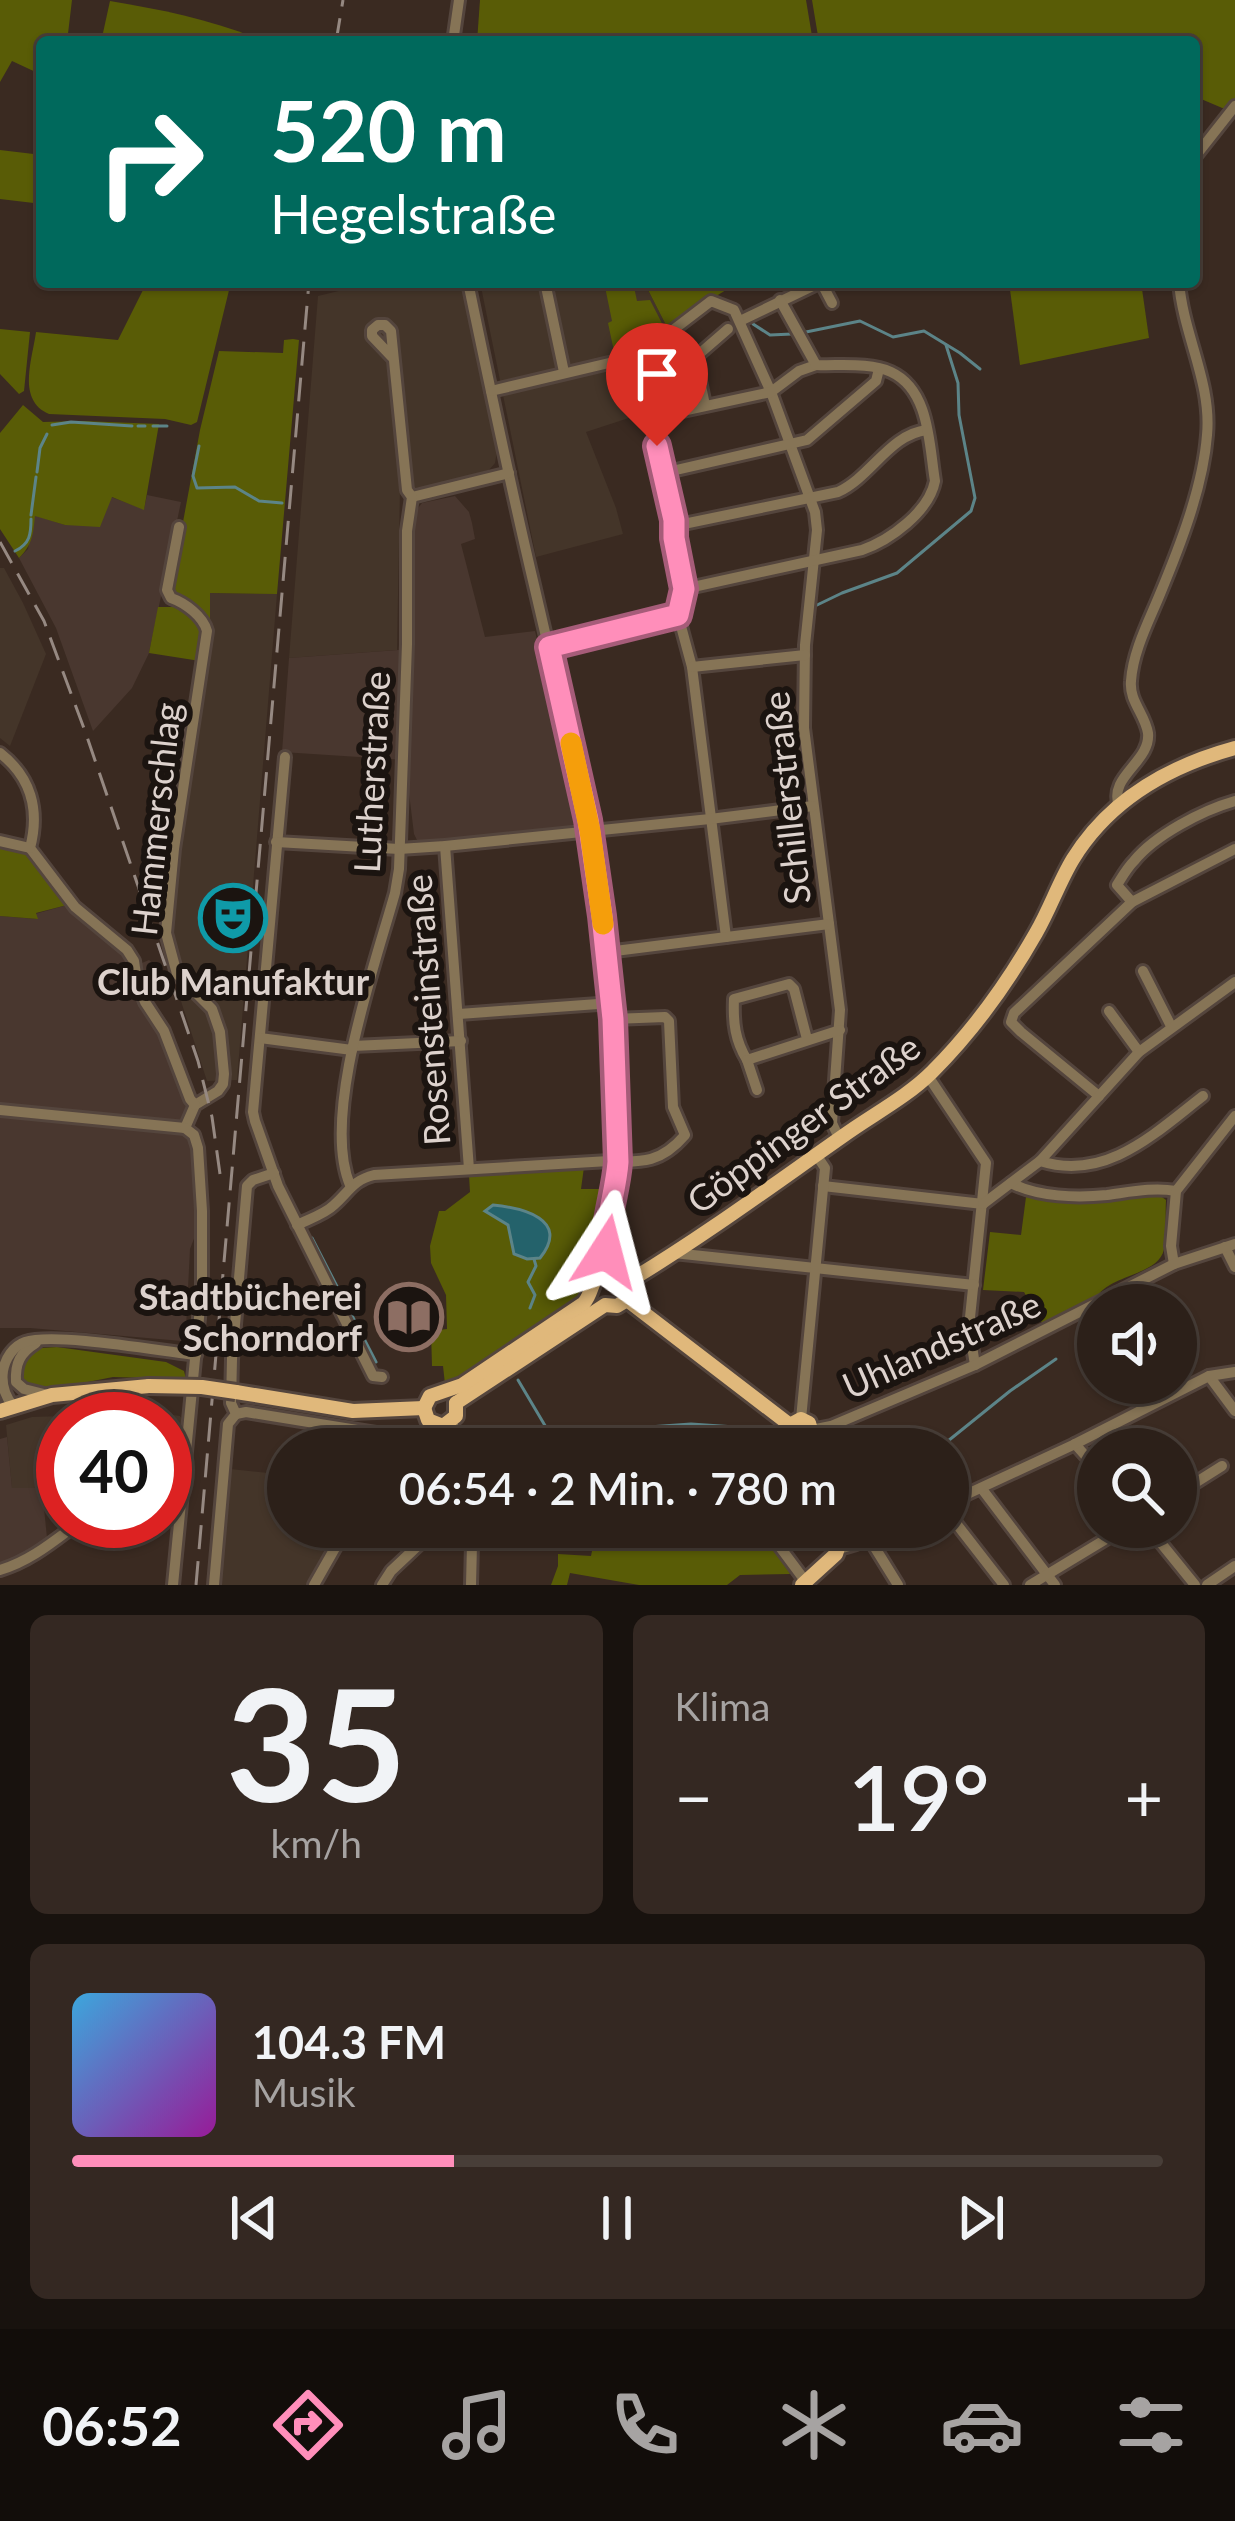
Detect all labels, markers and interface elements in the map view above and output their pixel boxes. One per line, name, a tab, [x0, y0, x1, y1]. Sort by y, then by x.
text: 520 m	[270, 79, 507, 180]
icon: right	[72, 84, 228, 240]
text: Hegelstraße	[270, 181, 556, 246]
pin	[606, 323, 708, 446]
icon: arrive	[624, 341, 690, 407]
street label: Lutherstraße	[344, 670, 398, 874]
street label: Schillerstraße	[753, 690, 819, 906]
street label: Hammerschlag	[121, 700, 189, 938]
street label: Rosensteinstraße	[396, 873, 458, 1147]
theatre icon: Club Manufaktur	[198, 883, 268, 953]
place label: Club Manufaktur	[97, 959, 370, 1003]
street label: Göppinger Straße	[678, 1024, 928, 1222]
position arrow	[543, 1189, 669, 1315]
place label: Stadtbücherei Schorndorf	[139, 1274, 362, 1359]
street label: Uhlandstraße	[835, 1281, 1047, 1407]
library icon: Stadtbücherei Schorndorf	[374, 1282, 444, 1352]
map controls	[1077, 1284, 1197, 1548]
button: sound	[1077, 1284, 1197, 1404]
speed limit sign: 40	[36, 1392, 192, 1548]
button: search	[1077, 1428, 1197, 1548]
text: 06:54 · 2 Min. · 780 m	[399, 1461, 837, 1515]
text: 35	[226, 1648, 407, 1835]
text: Klima	[675, 1683, 770, 1729]
text: 19°	[848, 1742, 990, 1850]
text: −	[675, 1757, 713, 1836]
text: +	[1125, 1757, 1163, 1836]
text: km/h	[271, 1820, 362, 1866]
text: 104.3 FM	[252, 2015, 446, 2069]
text: Musik	[252, 2069, 356, 2115]
icon: previous	[221, 2185, 287, 2251]
icon: pause	[584, 2185, 650, 2251]
icon: next	[948, 2185, 1014, 2251]
icon: directions	[266, 2383, 350, 2467]
icon: music	[435, 2383, 519, 2467]
icon: phone	[603, 2383, 687, 2467]
icon: climate	[772, 2383, 856, 2467]
icon: car	[940, 2383, 1024, 2467]
icon: filters	[1109, 2383, 1193, 2467]
text: 06:52	[42, 2393, 181, 2458]

